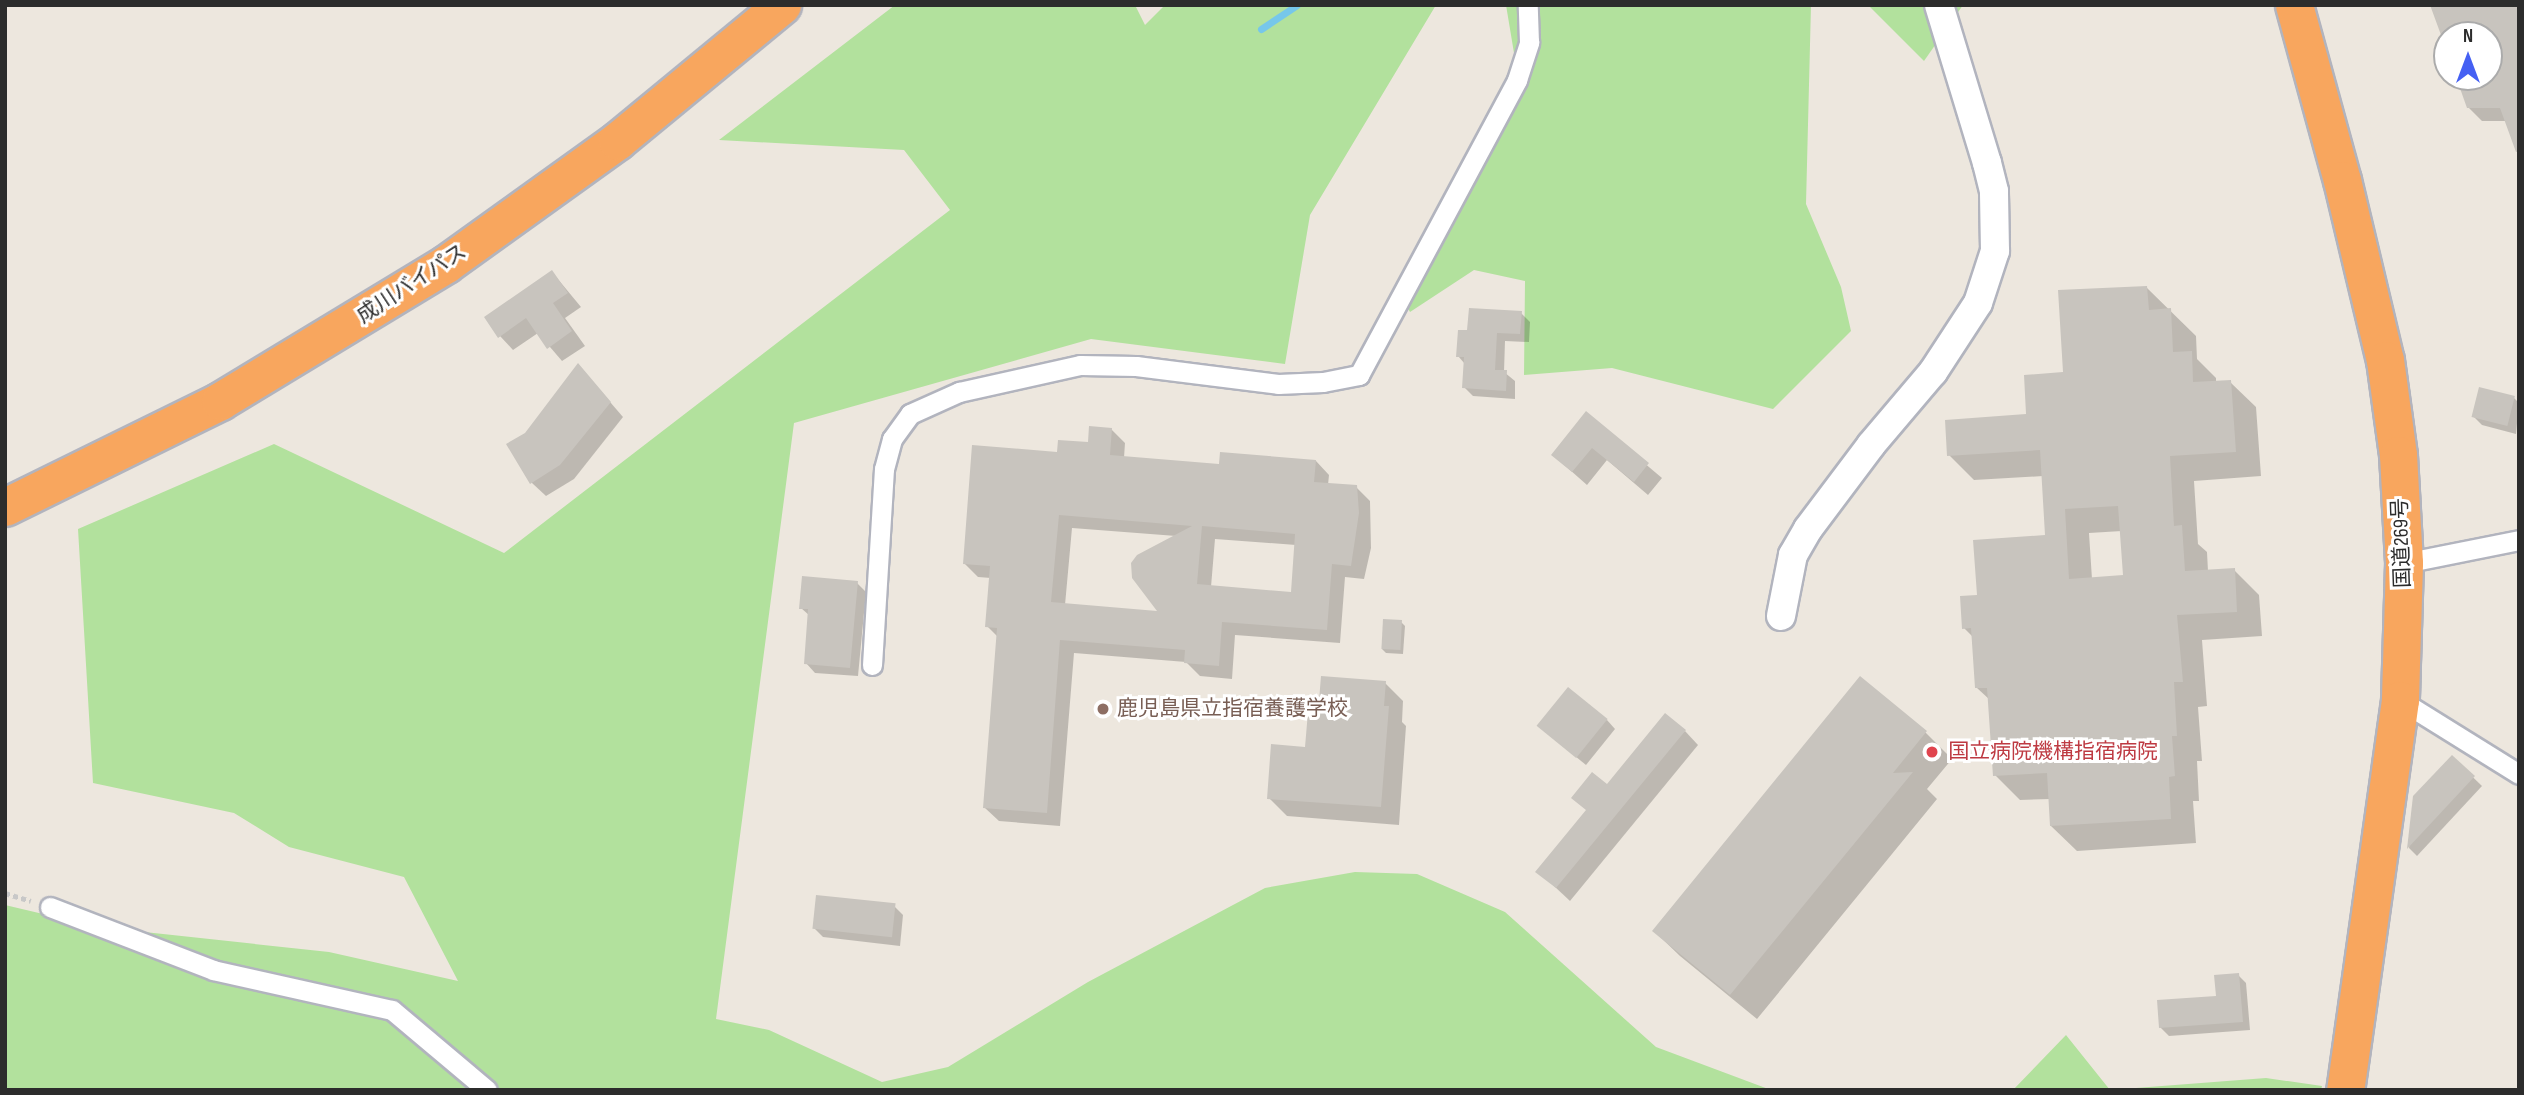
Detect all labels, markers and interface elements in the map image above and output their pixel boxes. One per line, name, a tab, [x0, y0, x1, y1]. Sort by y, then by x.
north arrow	[2433, 21, 2503, 91]
text: N	[2463, 25, 2473, 48]
street label: 成川バイパス	[352, 239, 472, 329]
street label: 国道269号	[2388, 498, 2416, 588]
place label: 鹿児島県立指宿養護学校	[1117, 696, 1348, 722]
marker: 鹿児島県立指宿養護学校	[1095, 701, 1111, 717]
place label: 国立病院機構指宿病院	[1948, 739, 2158, 765]
marker: 国立病院機構指宿病院	[1922, 742, 1942, 762]

